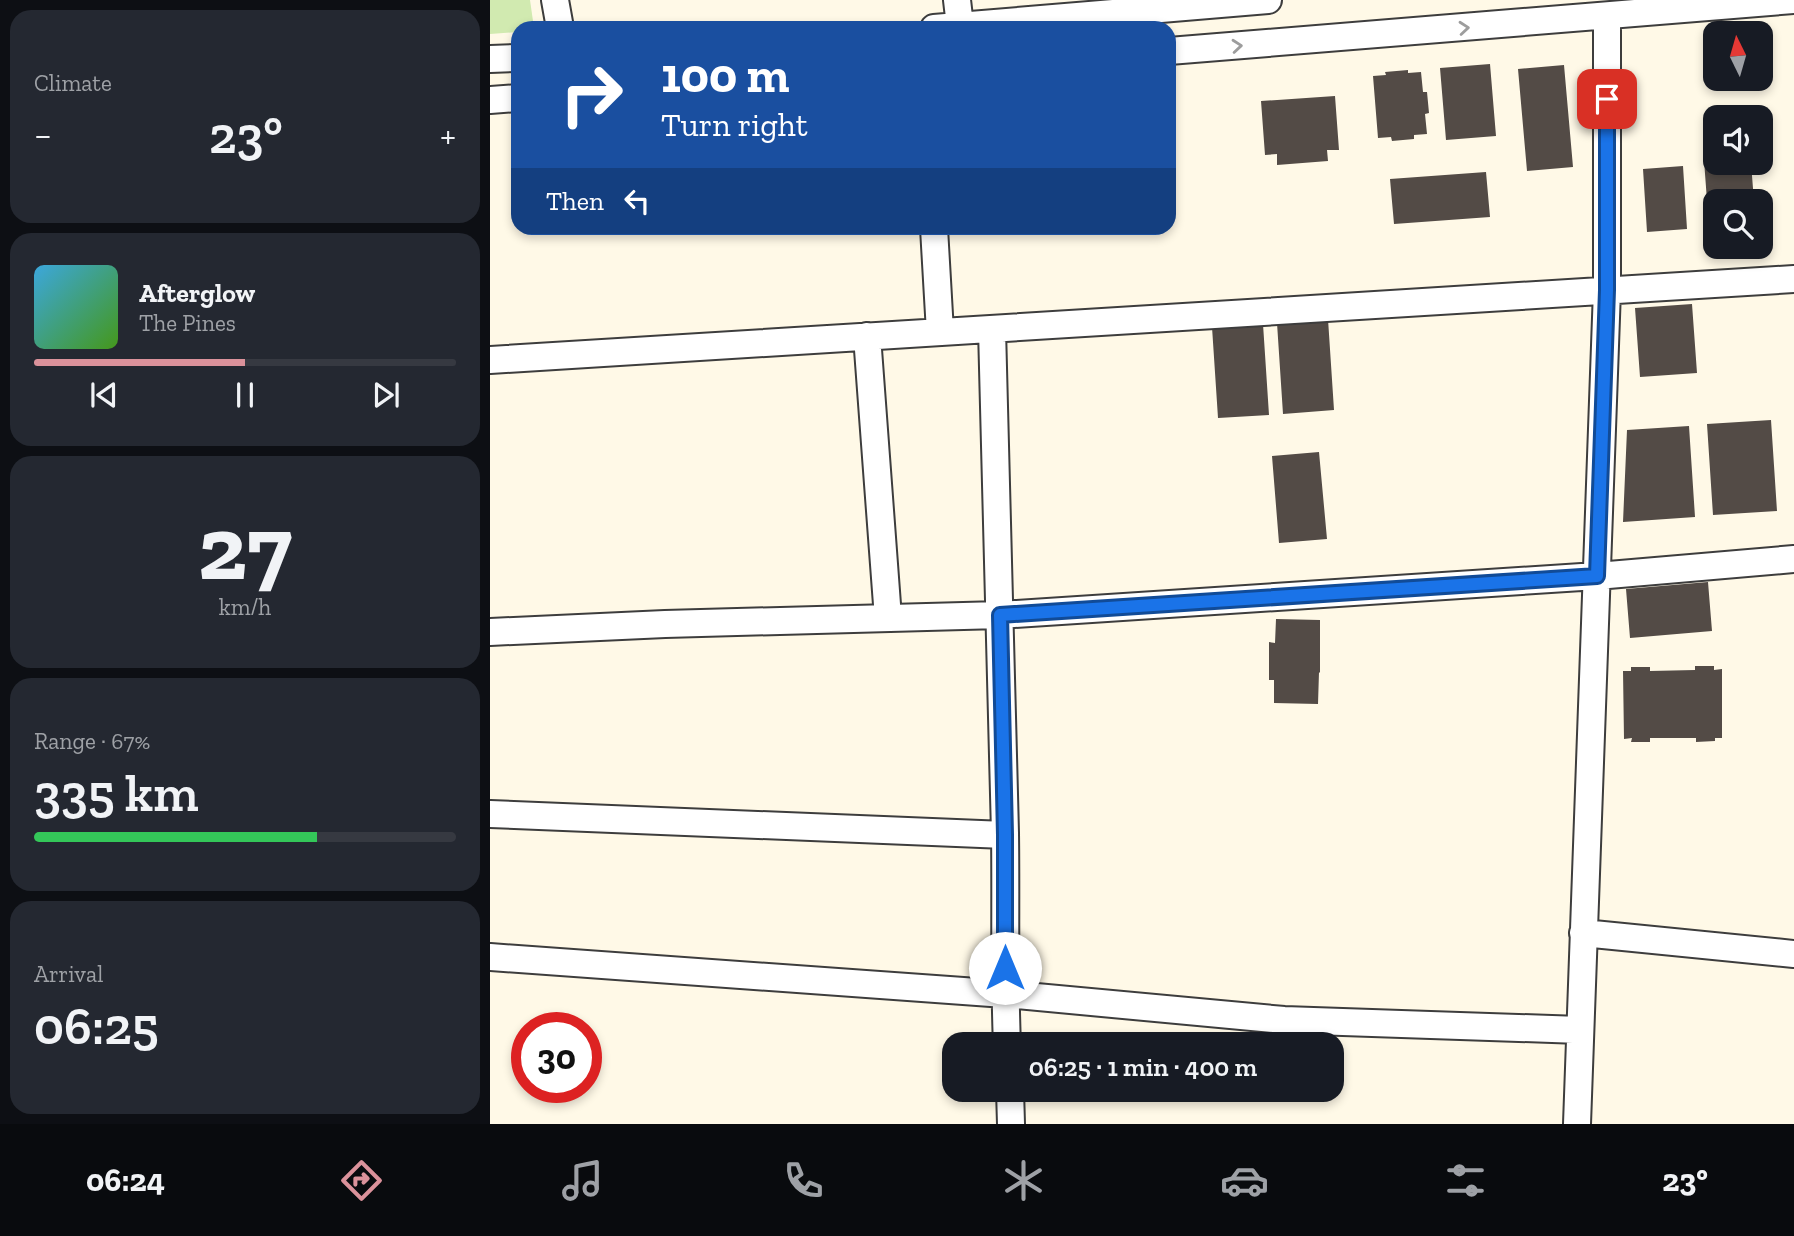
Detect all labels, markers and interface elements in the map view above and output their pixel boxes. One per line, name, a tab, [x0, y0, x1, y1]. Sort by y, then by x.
one-way arrow	[1459, 21, 1470, 36]
north arrow	[1703, 21, 1773, 91]
map controls	[1703, 21, 1773, 259]
one-way arrow	[1232, 39, 1243, 54]
text: 100 m	[661, 46, 789, 105]
icon: right	[546, 49, 637, 140]
text: Climate	[34, 69, 112, 97]
pin	[1577, 69, 1637, 129]
icon: arrive	[1588, 80, 1626, 118]
text: 23°	[209, 104, 283, 166]
button: sound	[1703, 105, 1773, 175]
text: Turn right	[661, 106, 808, 144]
text: −	[34, 112, 52, 158]
text: +	[440, 112, 456, 158]
icon: left	[618, 182, 656, 220]
text: Then	[546, 185, 604, 217]
button: search	[1703, 189, 1773, 259]
text: Afterglow	[139, 277, 255, 309]
text: The Pines	[139, 309, 236, 337]
icon: previous	[85, 376, 123, 414]
icon: pause	[226, 376, 264, 414]
icon: next	[367, 376, 405, 414]
text: 27	[198, 493, 292, 602]
text: km/h	[219, 593, 271, 621]
text: Range · 67%	[34, 727, 150, 755]
text: 335 km	[34, 762, 198, 824]
position arrow	[968, 931, 1042, 1005]
text: Arrival	[34, 960, 103, 988]
text: 06:25	[34, 995, 159, 1057]
speed limit sign: 30	[511, 1012, 602, 1103]
text: 06:25 · 1 min · 400 m	[1029, 1051, 1257, 1083]
icon: directions	[337, 1156, 386, 1205]
icon: music	[558, 1156, 607, 1205]
icon: phone	[779, 1156, 828, 1205]
icon: climate	[999, 1156, 1048, 1205]
icon: car	[1220, 1156, 1269, 1205]
icon: filters	[1441, 1156, 1490, 1205]
text: 06:24	[86, 1161, 165, 1199]
text: 23°	[1662, 1161, 1708, 1199]

